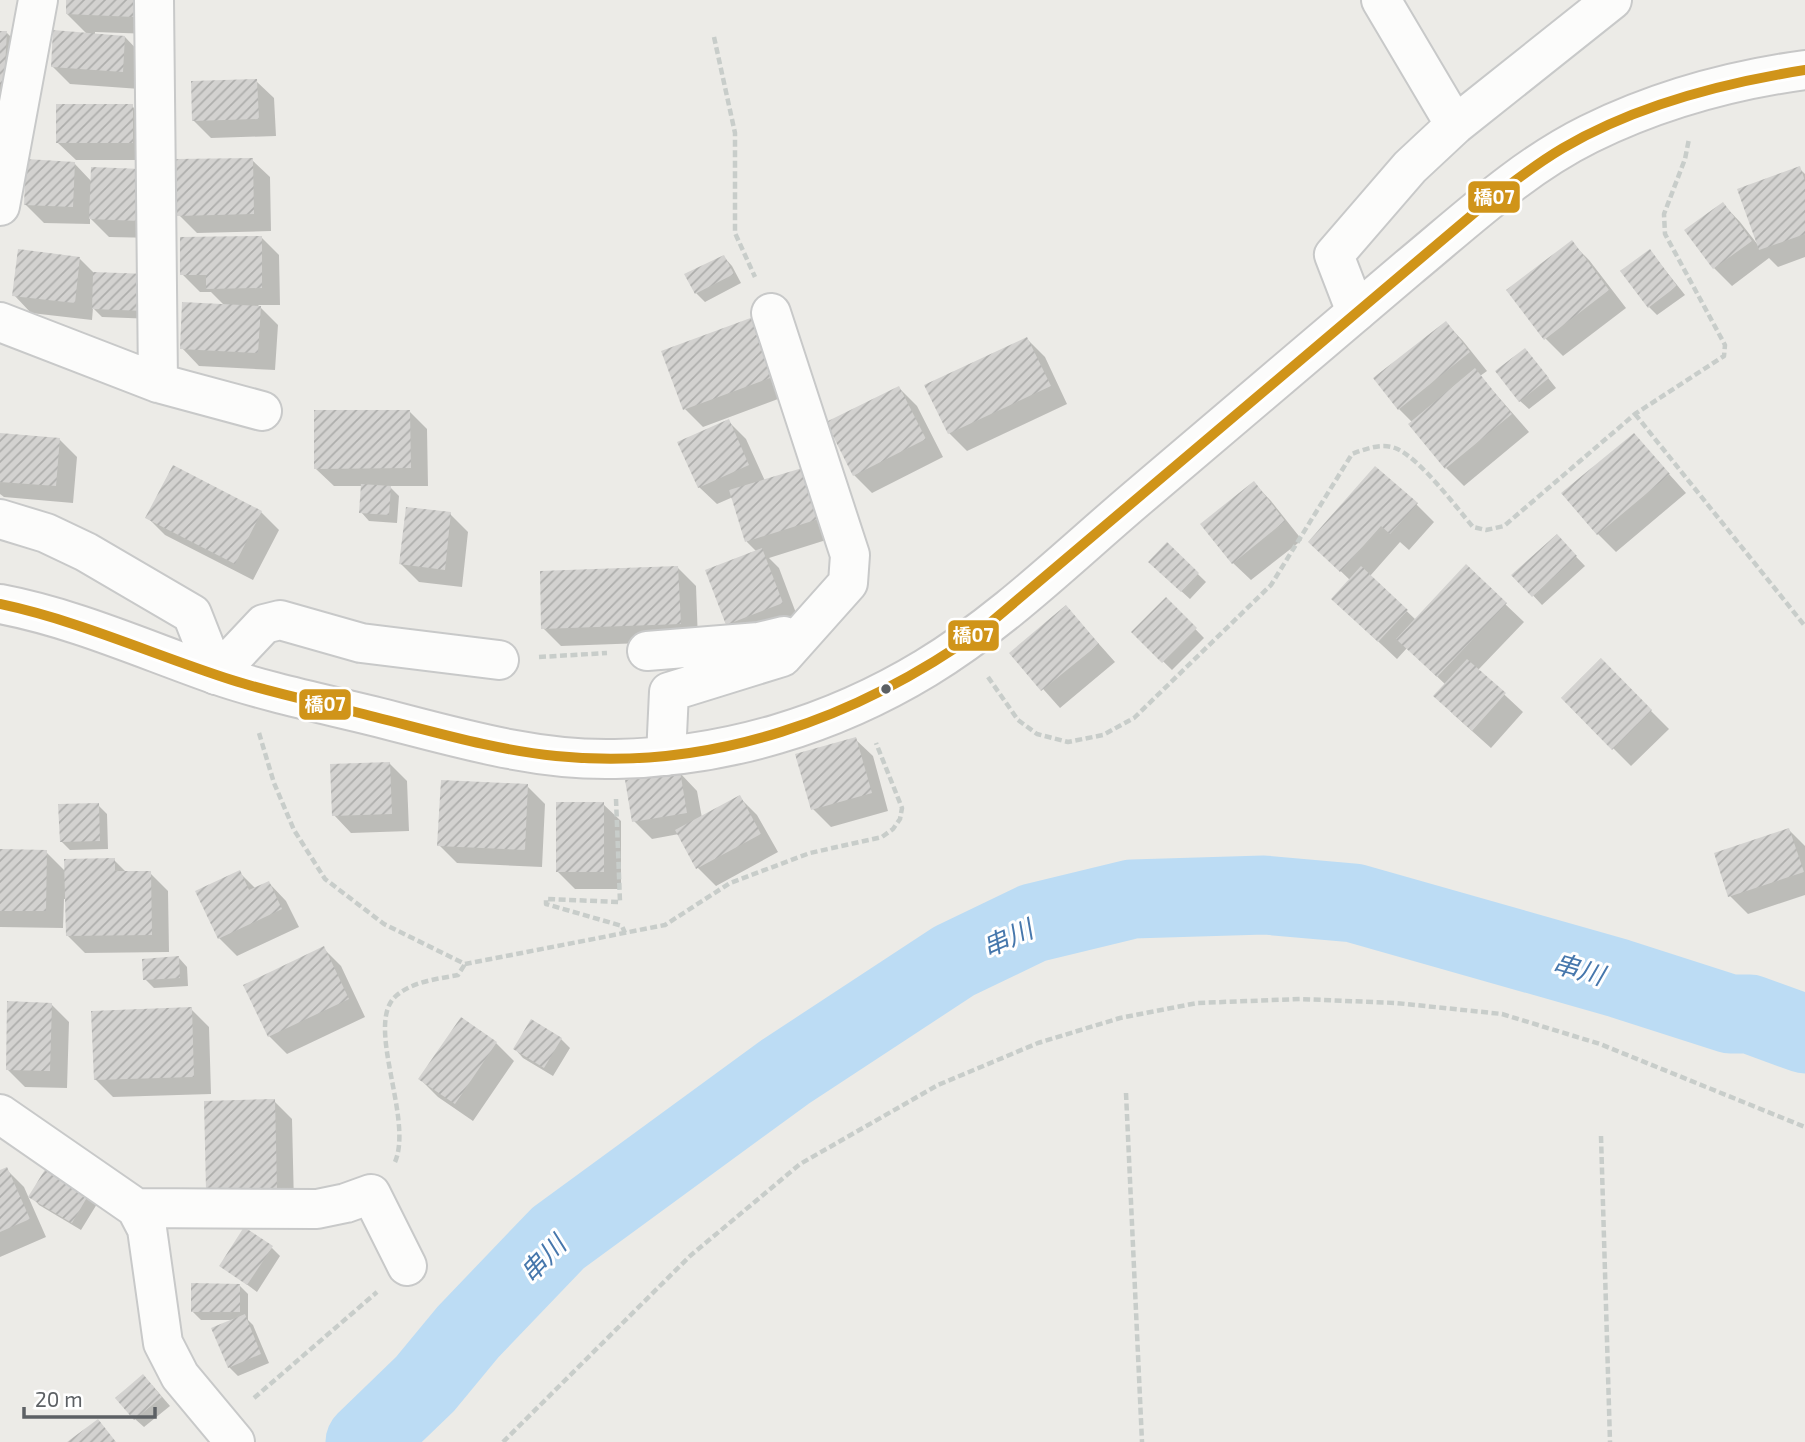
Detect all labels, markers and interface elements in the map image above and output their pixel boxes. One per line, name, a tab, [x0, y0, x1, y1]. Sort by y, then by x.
line badge: 橋07	[1467, 180, 1521, 214]
text: 橋07	[1473, 185, 1515, 208]
line badge: 橋07	[947, 619, 1000, 652]
text: 橋07	[952, 623, 994, 646]
unlabelled marker	[879, 682, 893, 696]
line badge: 橋07	[298, 688, 352, 721]
text: 橋07	[304, 692, 346, 715]
water label: 串川	[977, 911, 1040, 962]
water label: 串川	[1550, 946, 1611, 991]
water label: 串川	[513, 1226, 573, 1287]
scale bar	[24, 1376, 156, 1420]
text: 20 m	[35, 1386, 83, 1411]

